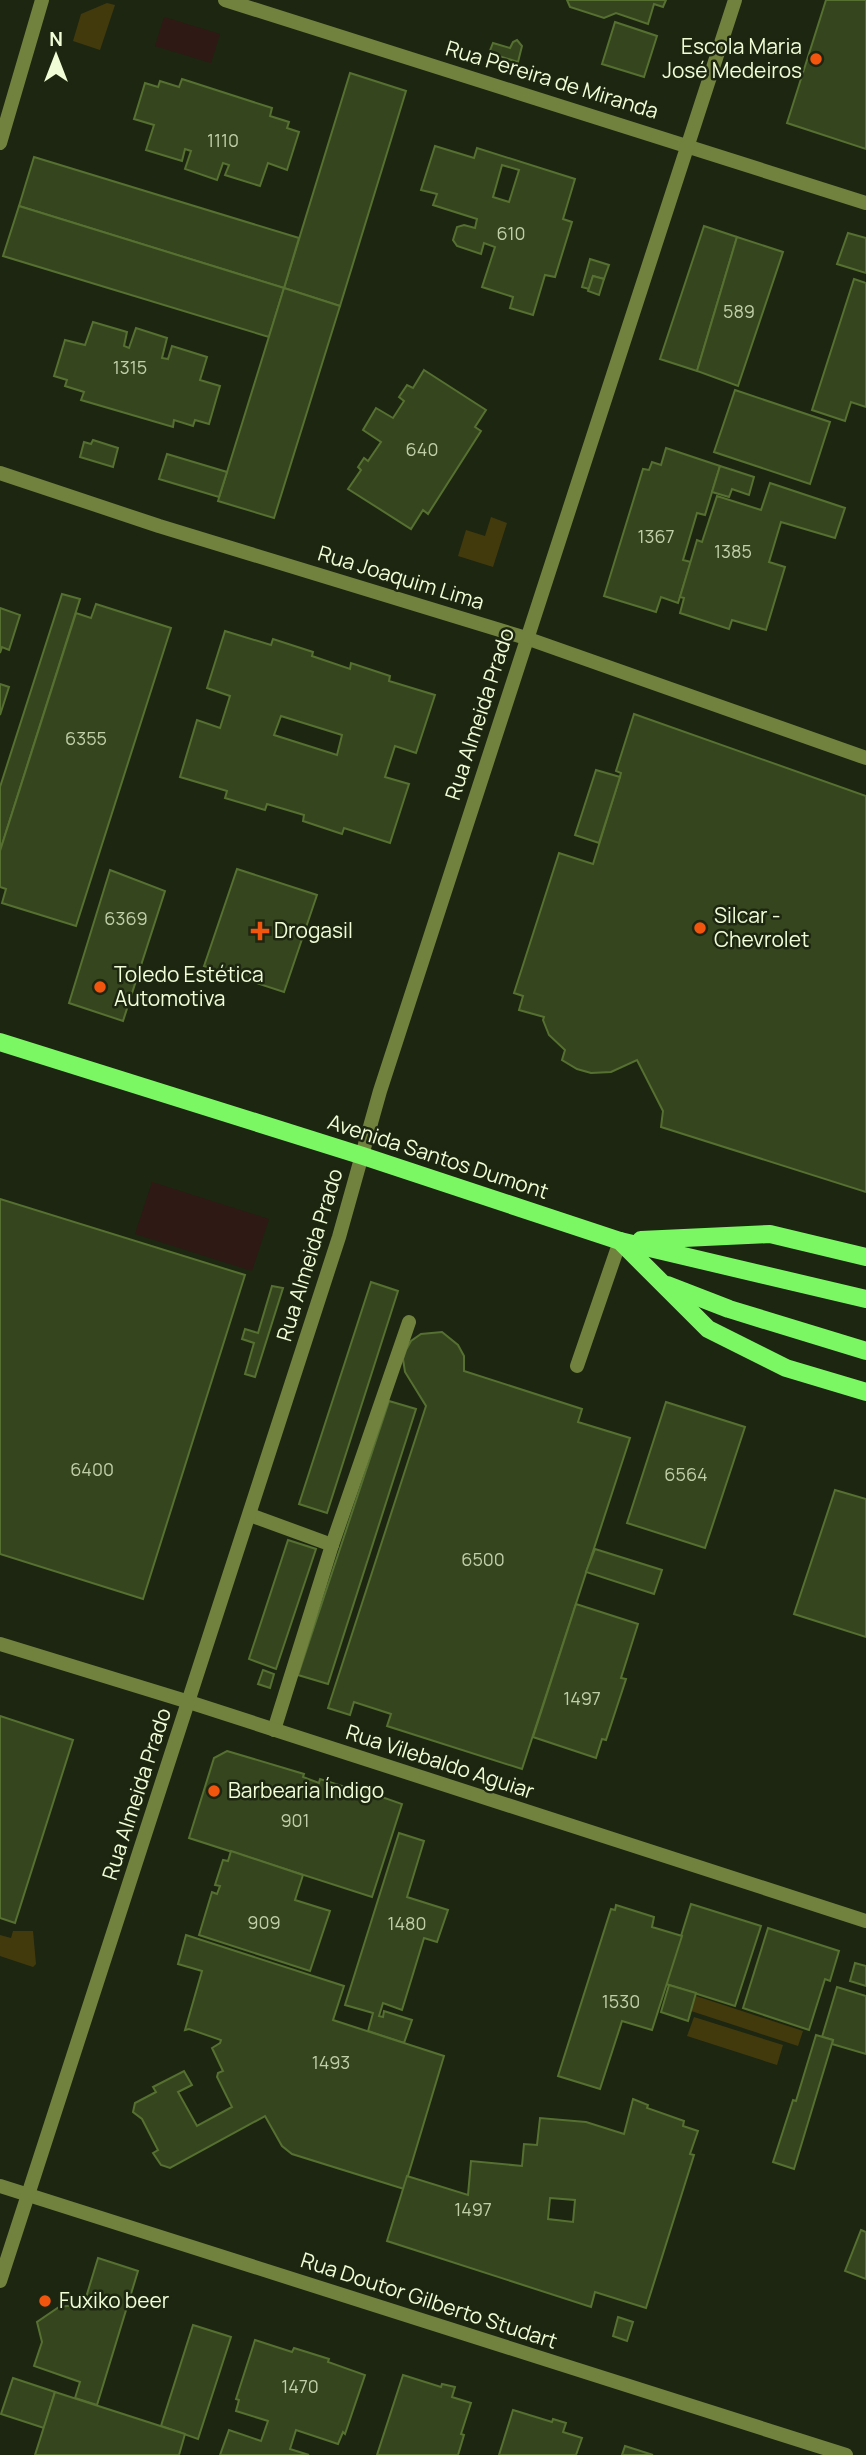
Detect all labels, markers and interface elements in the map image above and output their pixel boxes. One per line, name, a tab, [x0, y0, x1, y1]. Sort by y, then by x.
north arrow	[21, 21, 91, 91]
text: N	[49, 26, 63, 52]
place label: Escola Maria José Medeiros	[662, 32, 802, 84]
street label: Rua Pereira de Miranda	[443, 33, 662, 125]
marker: Escola Maria José Medeiros	[808, 51, 824, 67]
house number: 1110	[207, 128, 239, 152]
house number: 610	[497, 221, 525, 245]
house number: 589	[723, 299, 755, 323]
house number: 1315	[113, 355, 147, 379]
house number: 640	[406, 437, 438, 461]
house number: 1367	[637, 524, 675, 548]
street label: Rua Joaquim Lima	[315, 538, 488, 616]
house number: 1385	[714, 539, 752, 563]
street label: Rua Almeida Prado	[438, 624, 520, 803]
house number: 6355	[65, 726, 107, 750]
place label: Silcar - Chevrolet	[714, 901, 809, 953]
house number: 6369	[104, 906, 148, 930]
place label: Drogasil	[274, 916, 353, 944]
marker: Silcar - Chevrolet	[692, 920, 708, 936]
marker: Drogasil	[252, 923, 268, 939]
place label: Toledo Estética Automotiva	[114, 960, 264, 1012]
marker: Toledo Estética Automotiva	[92, 979, 108, 995]
street label: Avenida Santos Dumont	[324, 1107, 552, 1205]
street label: Rua Almeida Prado	[269, 1165, 349, 1345]
house number: 6400	[70, 1457, 114, 1481]
house number: 6564	[664, 1462, 708, 1486]
house number: 6500	[461, 1547, 505, 1571]
house number: 1497	[563, 1686, 601, 1710]
street label: Rua Almeida Prado	[95, 1704, 177, 1883]
street label: Rua Vilebaldo Aguiar	[343, 1717, 538, 1805]
place label: Barbearia Índigo	[228, 1776, 384, 1804]
marker: Barbearia Índigo	[206, 1783, 222, 1799]
house number: 901	[280, 1808, 310, 1832]
house number: 909	[247, 1910, 281, 1934]
house number: 1480	[387, 1911, 427, 1935]
house number: 1530	[602, 1989, 640, 2013]
house number: 1493	[312, 2050, 350, 2074]
house number: 1497	[454, 2197, 492, 2221]
street label: Rua Doutor Gilberto Studart	[297, 2245, 561, 2355]
place label: Fuxiko beer	[59, 2286, 170, 2314]
marker: Fuxiko beer	[37, 2293, 53, 2309]
house number: 1470	[281, 2374, 319, 2398]

